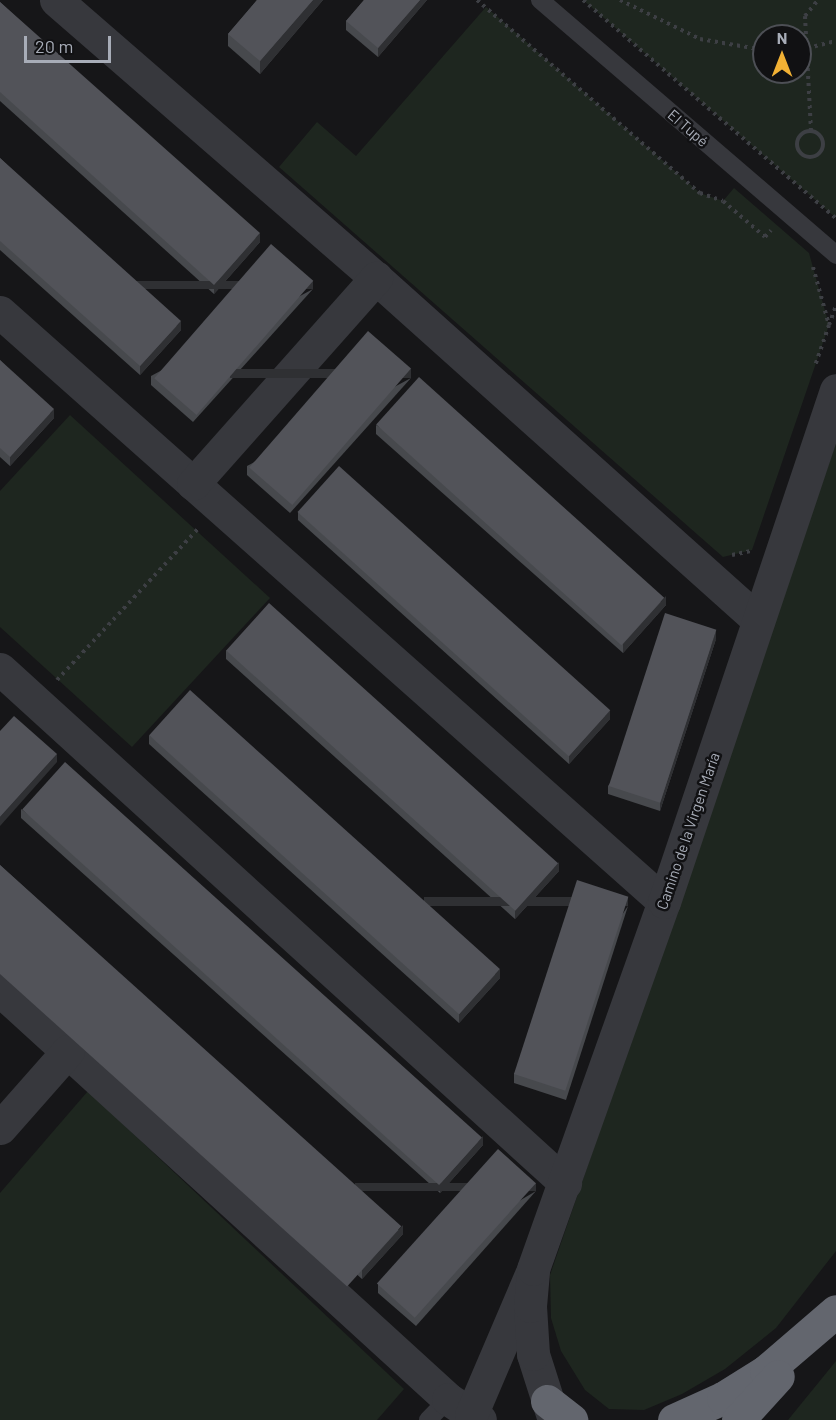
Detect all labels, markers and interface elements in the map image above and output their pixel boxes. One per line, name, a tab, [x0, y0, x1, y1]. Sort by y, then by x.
scale bar	[27, 24, 114, 62]
north arrow	[752, 24, 812, 84]
text: N	[777, 28, 787, 47]
text: 20 m	[35, 35, 73, 57]
street label: El Tupé	[664, 106, 712, 150]
street label: Camino de la Virgen María	[653, 750, 723, 912]

